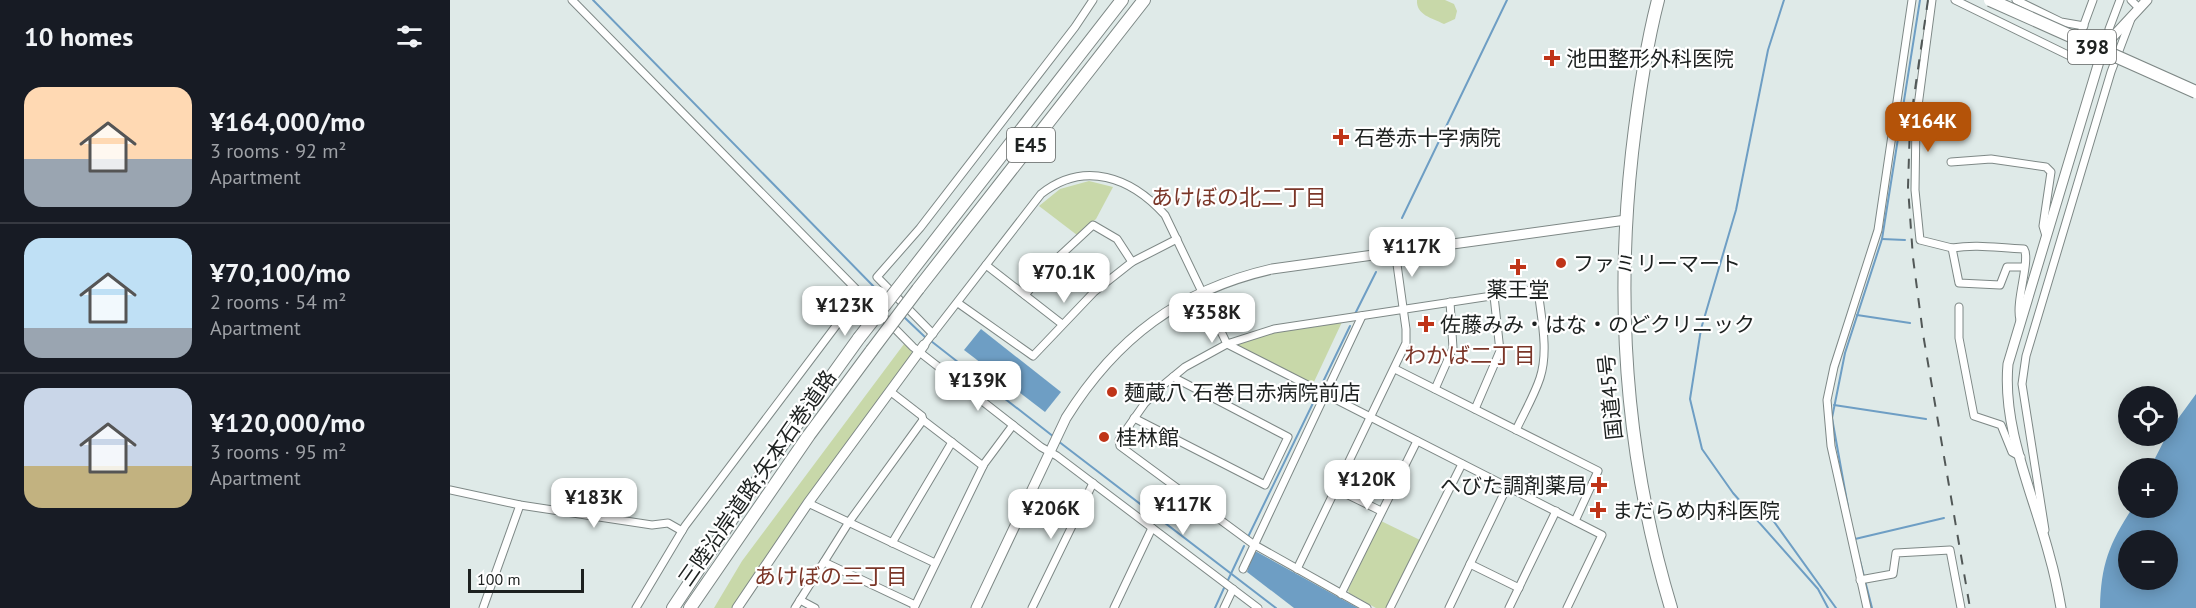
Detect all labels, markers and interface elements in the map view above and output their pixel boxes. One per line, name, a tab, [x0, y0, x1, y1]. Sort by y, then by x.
text: 10 homes	[24, 20, 133, 53]
icon: filters	[393, 20, 426, 53]
road number: 398	[2068, 30, 2116, 64]
place label: 池田整形外科医院	[1566, 45, 1734, 72]
marker: 池田整形外科医院	[1543, 49, 1561, 67]
pin: ¥164K	[1886, 102, 1970, 153]
text: ¥164,000/mo	[210, 105, 365, 138]
text: ¥164K	[1899, 108, 1957, 134]
icon: home	[72, 111, 144, 183]
place label: 石巻赤十字病院	[1354, 124, 1501, 151]
road number: E45	[1007, 128, 1055, 162]
marker: 石巻赤十字病院	[1332, 128, 1350, 146]
text: 3 rooms · 92 m²	[210, 138, 346, 164]
text: Apartment	[210, 164, 301, 190]
district label: あけぼの北二丁目	[1151, 183, 1327, 211]
pin: ¥117K	[1370, 227, 1454, 278]
text: ¥117K	[1383, 233, 1441, 259]
place label: ファミリーマート	[1573, 250, 1741, 277]
pin: ¥70.1K	[1015, 253, 1113, 304]
text: ¥70,100/mo	[210, 256, 351, 289]
marker: ファミリーマート	[1554, 256, 1568, 270]
text: ¥70.1K	[1033, 259, 1095, 285]
marker: 薬王堂	[1511, 260, 1525, 274]
icon: home	[72, 262, 144, 334]
place label: 薬王堂	[1487, 276, 1550, 303]
pin: ¥123K	[803, 286, 887, 337]
text: 2 rooms · 54 m²	[210, 289, 346, 315]
text: ¥123K	[816, 292, 874, 318]
pin: ¥358K	[1170, 293, 1254, 344]
text: ¥358K	[1183, 299, 1241, 325]
place label: 佐藤みみ・はな・のどクリニック	[1440, 311, 1755, 338]
text: Apartment	[210, 315, 301, 341]
marker: 佐藤みみ・はな・のどクリニック	[1417, 315, 1435, 333]
district label: わかば二丁目	[1404, 341, 1536, 369]
street label: 国道45号	[1592, 353, 1628, 441]
pin: ¥139K	[936, 361, 1020, 412]
street label: 三陸沿岸道路;矢本石巻道路	[672, 365, 842, 591]
text: ¥139K	[949, 367, 1007, 393]
place label: 麺蔵八 石巻日赤病院前店	[1124, 379, 1361, 406]
marker: 麺蔵八 石巻日赤病院前店	[1105, 385, 1119, 399]
map controls	[2118, 386, 2178, 590]
button: locate	[2118, 386, 2178, 446]
text: ¥120,000/mo	[210, 406, 365, 439]
icon: home	[72, 412, 144, 484]
place label: 桂林館	[1116, 424, 1179, 451]
marker: 桂林館	[1097, 430, 1111, 444]
text: 3 rooms · 95 m²	[210, 439, 346, 465]
button: +	[2118, 458, 2178, 518]
pin: ¥120K	[1325, 460, 1409, 511]
text: Apartment	[210, 465, 301, 491]
text: ¥120K	[1338, 466, 1396, 492]
place label: へびた調剤薬局	[1440, 472, 1587, 499]
pin: ¥183K	[552, 478, 636, 529]
marker: へびた調剤薬局	[1592, 478, 1606, 492]
text: ¥183K	[565, 484, 623, 510]
pin: ¥117K	[1141, 485, 1225, 536]
pin: ¥206K	[1009, 489, 1093, 540]
text: ¥117K	[1154, 491, 1212, 517]
text: ¥206K	[1022, 495, 1080, 521]
place label: まだらめ内科医院	[1612, 497, 1780, 524]
marker: まだらめ内科医院	[1589, 501, 1607, 519]
button: −	[2118, 530, 2178, 590]
district label: あけぼの三丁目	[754, 562, 908, 590]
scale bar	[468, 566, 584, 594]
text: 100 m	[477, 569, 520, 589]

